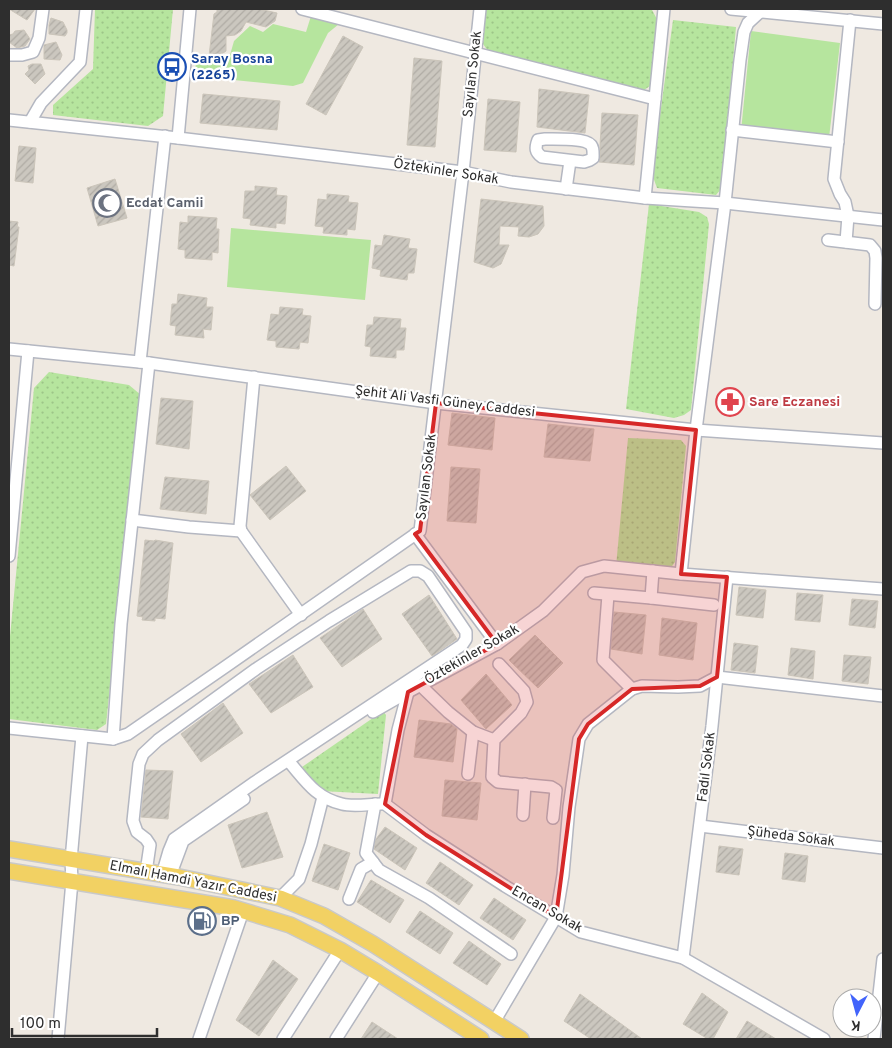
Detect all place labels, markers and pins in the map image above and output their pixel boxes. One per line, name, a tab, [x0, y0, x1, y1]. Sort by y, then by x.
place label: Saray Bosna (2265)	[191, 51, 273, 84]
bus stop icon: Saray Bosna (2265)	[157, 52, 187, 82]
mosque icon: Ecdat Camii	[92, 188, 122, 218]
place label: Ecdat Camii	[126, 195, 204, 212]
pharmacy icon: Sare Eczanesi	[715, 387, 745, 417]
place label: Sare Eczanesi	[749, 394, 840, 411]
fuel station icon: BP	[187, 906, 217, 936]
place label: BP	[221, 913, 240, 930]

